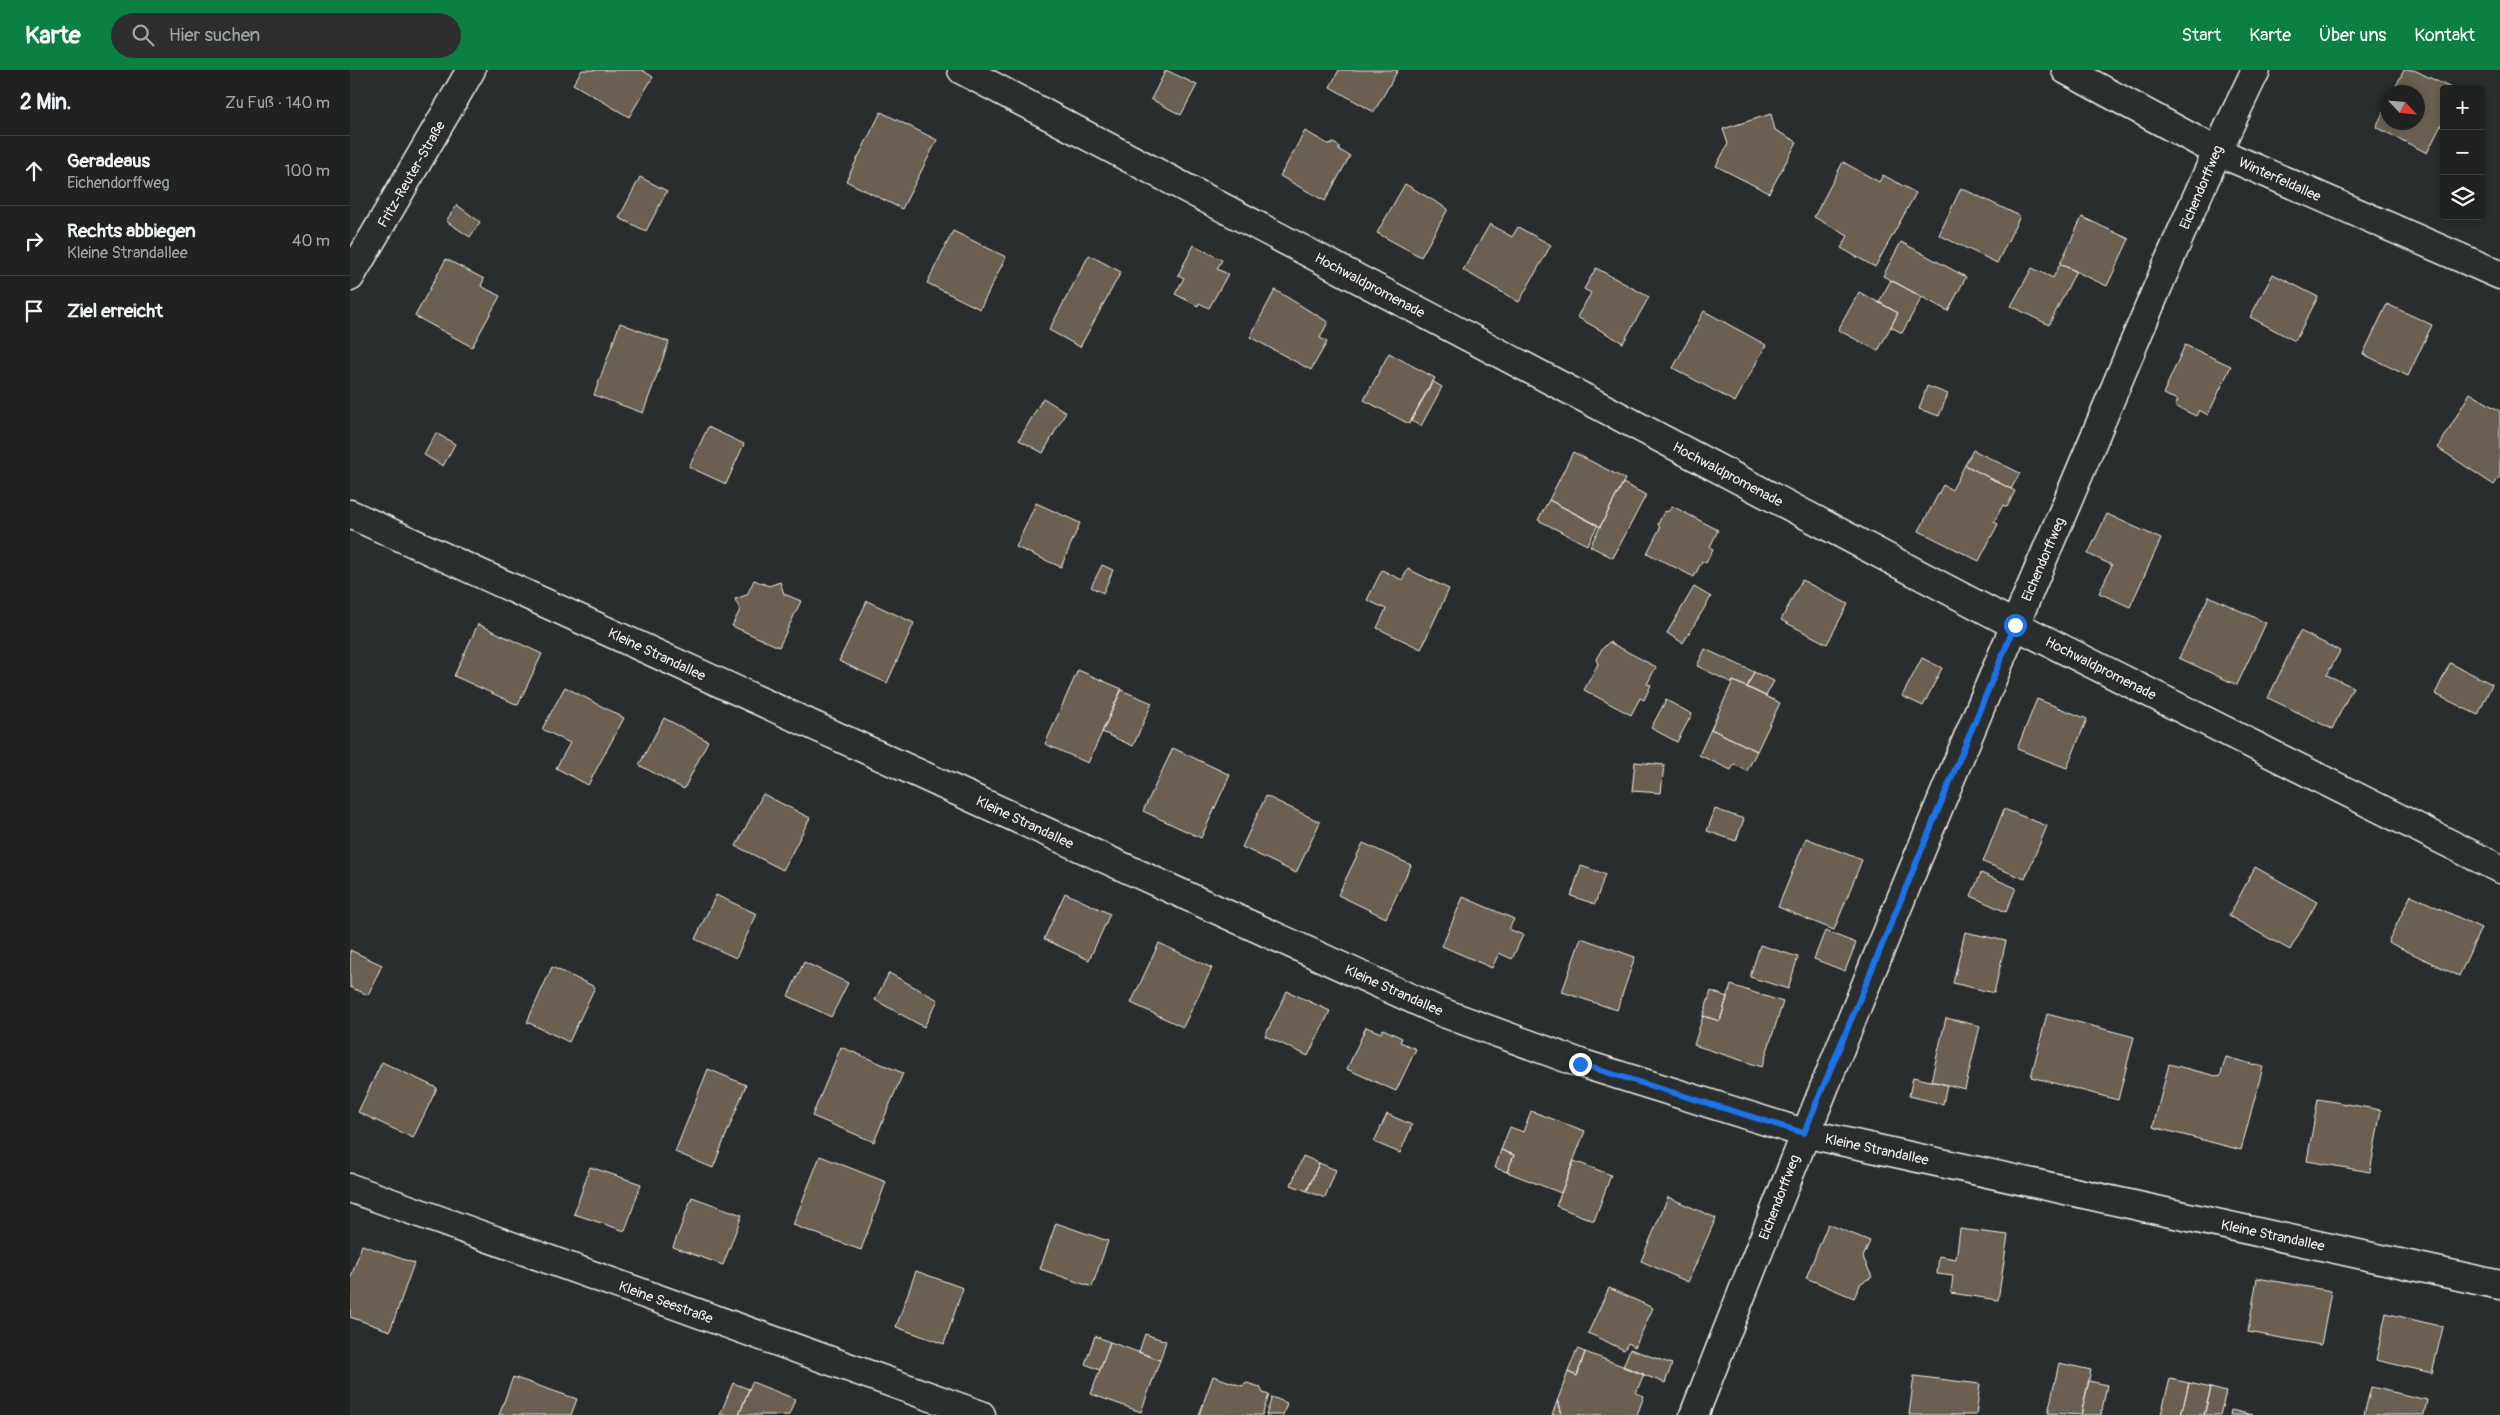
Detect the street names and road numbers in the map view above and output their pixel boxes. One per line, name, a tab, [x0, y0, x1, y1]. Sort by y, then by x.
street label: Fritz-Reuter-Straße	[374, 118, 449, 231]
street label: Eichendorffweg	[2176, 143, 2227, 232]
street label: Winterfeldallee	[2236, 154, 2324, 205]
street label: Hochwaldpromenade	[1312, 249, 1428, 322]
street label: Hochwaldpromenade	[1670, 438, 1786, 511]
street label: Eichendorffweg	[2018, 515, 2069, 604]
street label: Kleine Strandallee	[605, 624, 708, 685]
street label: Hochwaldpromenade	[2043, 633, 2159, 704]
street label: Kleine Strandallee	[973, 792, 1076, 853]
street label: Kleine Strandallee	[1342, 961, 1446, 1020]
street label: Kleine Strandallee	[1824, 1130, 1930, 1169]
street label: Eichendorffweg	[1755, 1152, 1803, 1242]
street label: Kleine Strandallee	[2220, 1216, 2326, 1255]
street label: Kleine Seestraße	[616, 1278, 715, 1327]

